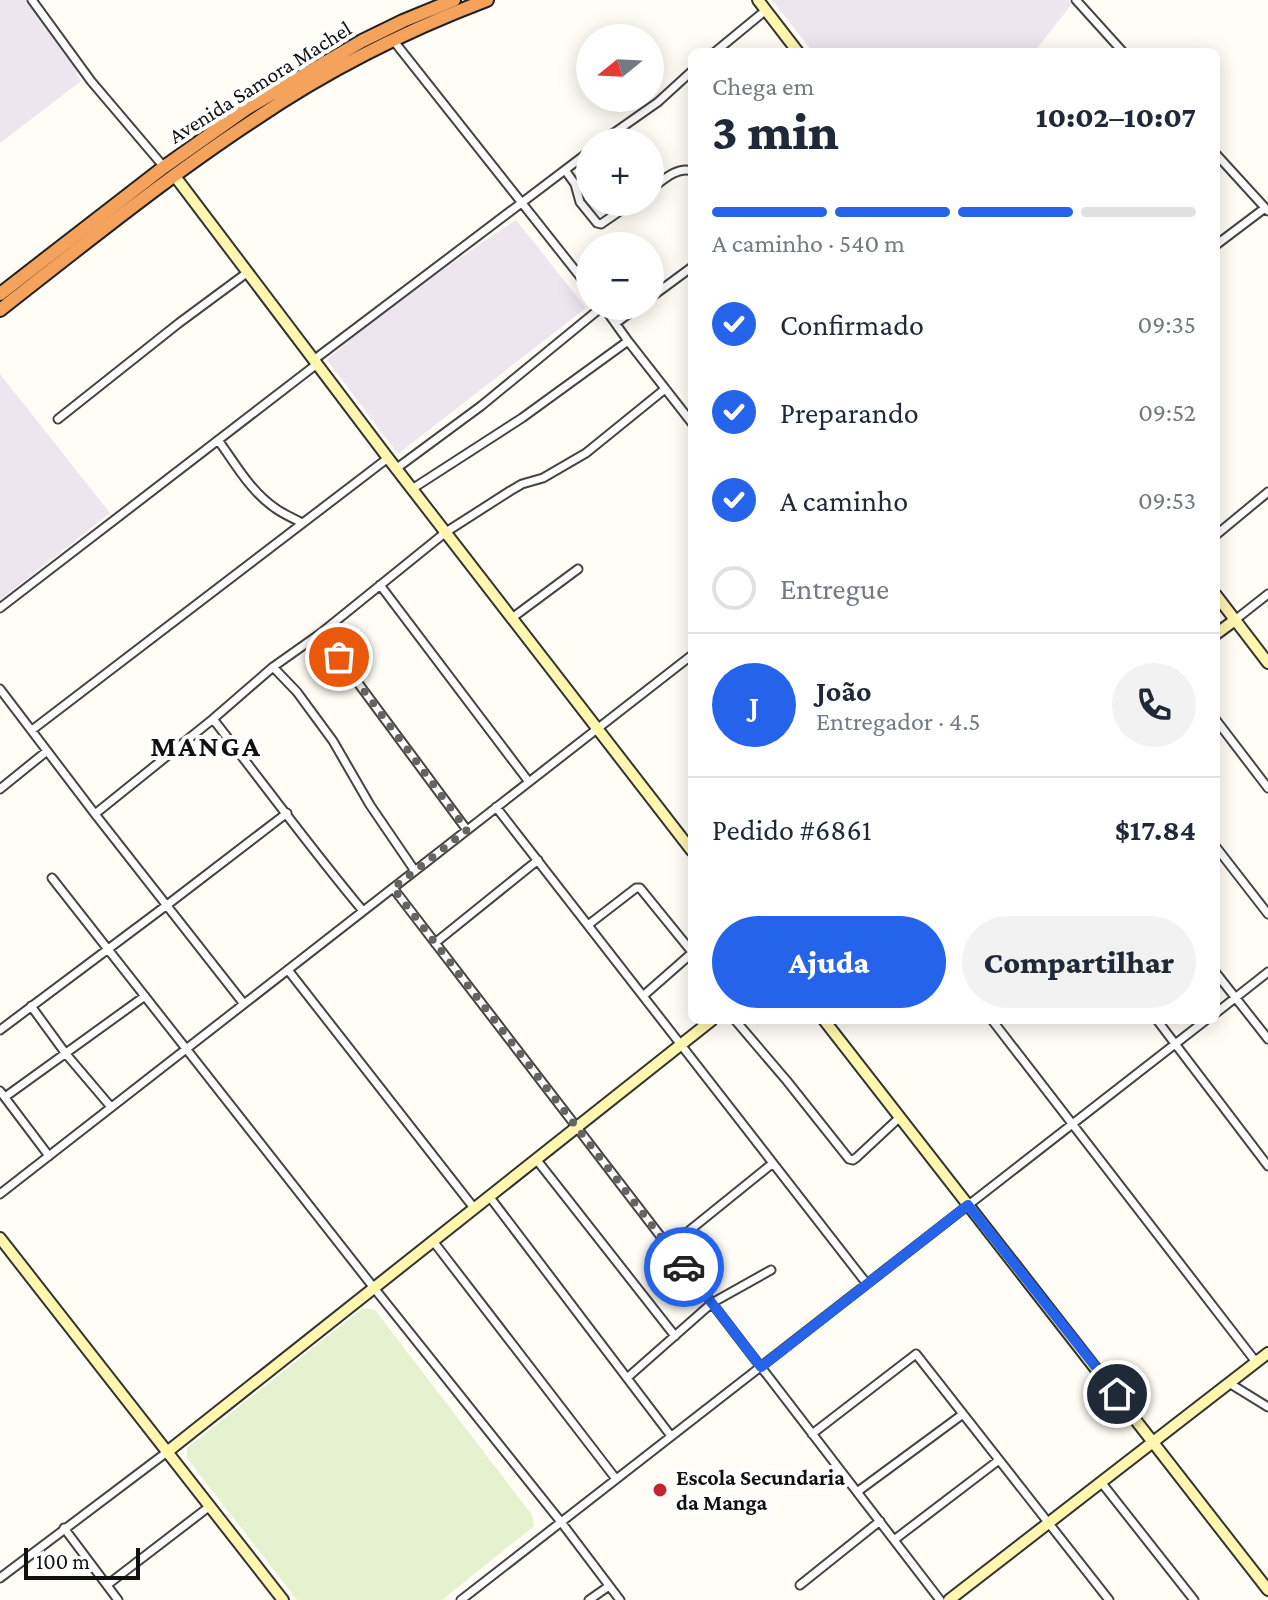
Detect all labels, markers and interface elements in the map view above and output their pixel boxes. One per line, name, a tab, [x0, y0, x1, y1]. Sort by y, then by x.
street label: Avenida Samora Machel	[164, 15, 356, 148]
north arrow	[576, 24, 664, 112]
map controls	[576, 24, 664, 320]
text: Chega em	[712, 72, 814, 101]
text: 10:02–10:07	[1036, 100, 1196, 133]
text: 3 min	[712, 102, 839, 160]
button: +	[576, 128, 664, 216]
text: A caminho · 540 m	[712, 229, 905, 258]
button: −	[576, 232, 664, 320]
icon: check	[712, 302, 756, 346]
text: Confirmado	[780, 308, 924, 341]
text: 09:35	[1138, 310, 1196, 339]
icon: check	[712, 390, 756, 434]
text: Preparando	[780, 396, 919, 429]
text: 09:52	[1138, 398, 1196, 427]
icon: check	[712, 478, 756, 522]
text: A caminho	[780, 484, 908, 517]
text: 09:53	[1138, 486, 1196, 515]
text: Entregue	[780, 572, 889, 605]
pin	[305, 623, 373, 691]
icon: bag	[317, 635, 361, 679]
button: phone	[1112, 663, 1196, 747]
text: João	[816, 674, 872, 707]
text: J	[749, 689, 759, 722]
text: Entregador · 4.5	[816, 707, 981, 736]
district label: MANGA	[150, 729, 262, 762]
text: Pedido #6861	[712, 813, 872, 846]
text: $17.84	[1115, 813, 1196, 846]
button: Ajuda	[712, 916, 946, 1008]
button: Compartilhar	[962, 916, 1196, 1008]
courier	[644, 1227, 724, 1307]
icon: car	[662, 1245, 706, 1289]
pin	[1083, 1360, 1151, 1428]
icon: home	[1095, 1372, 1139, 1416]
place label: Escola Secundaria da Manga	[676, 1465, 845, 1515]
marker: Escola Secundaria da Manga	[651, 1481, 669, 1499]
scale bar	[24, 1544, 140, 1580]
text: 100 m	[36, 1549, 90, 1574]

